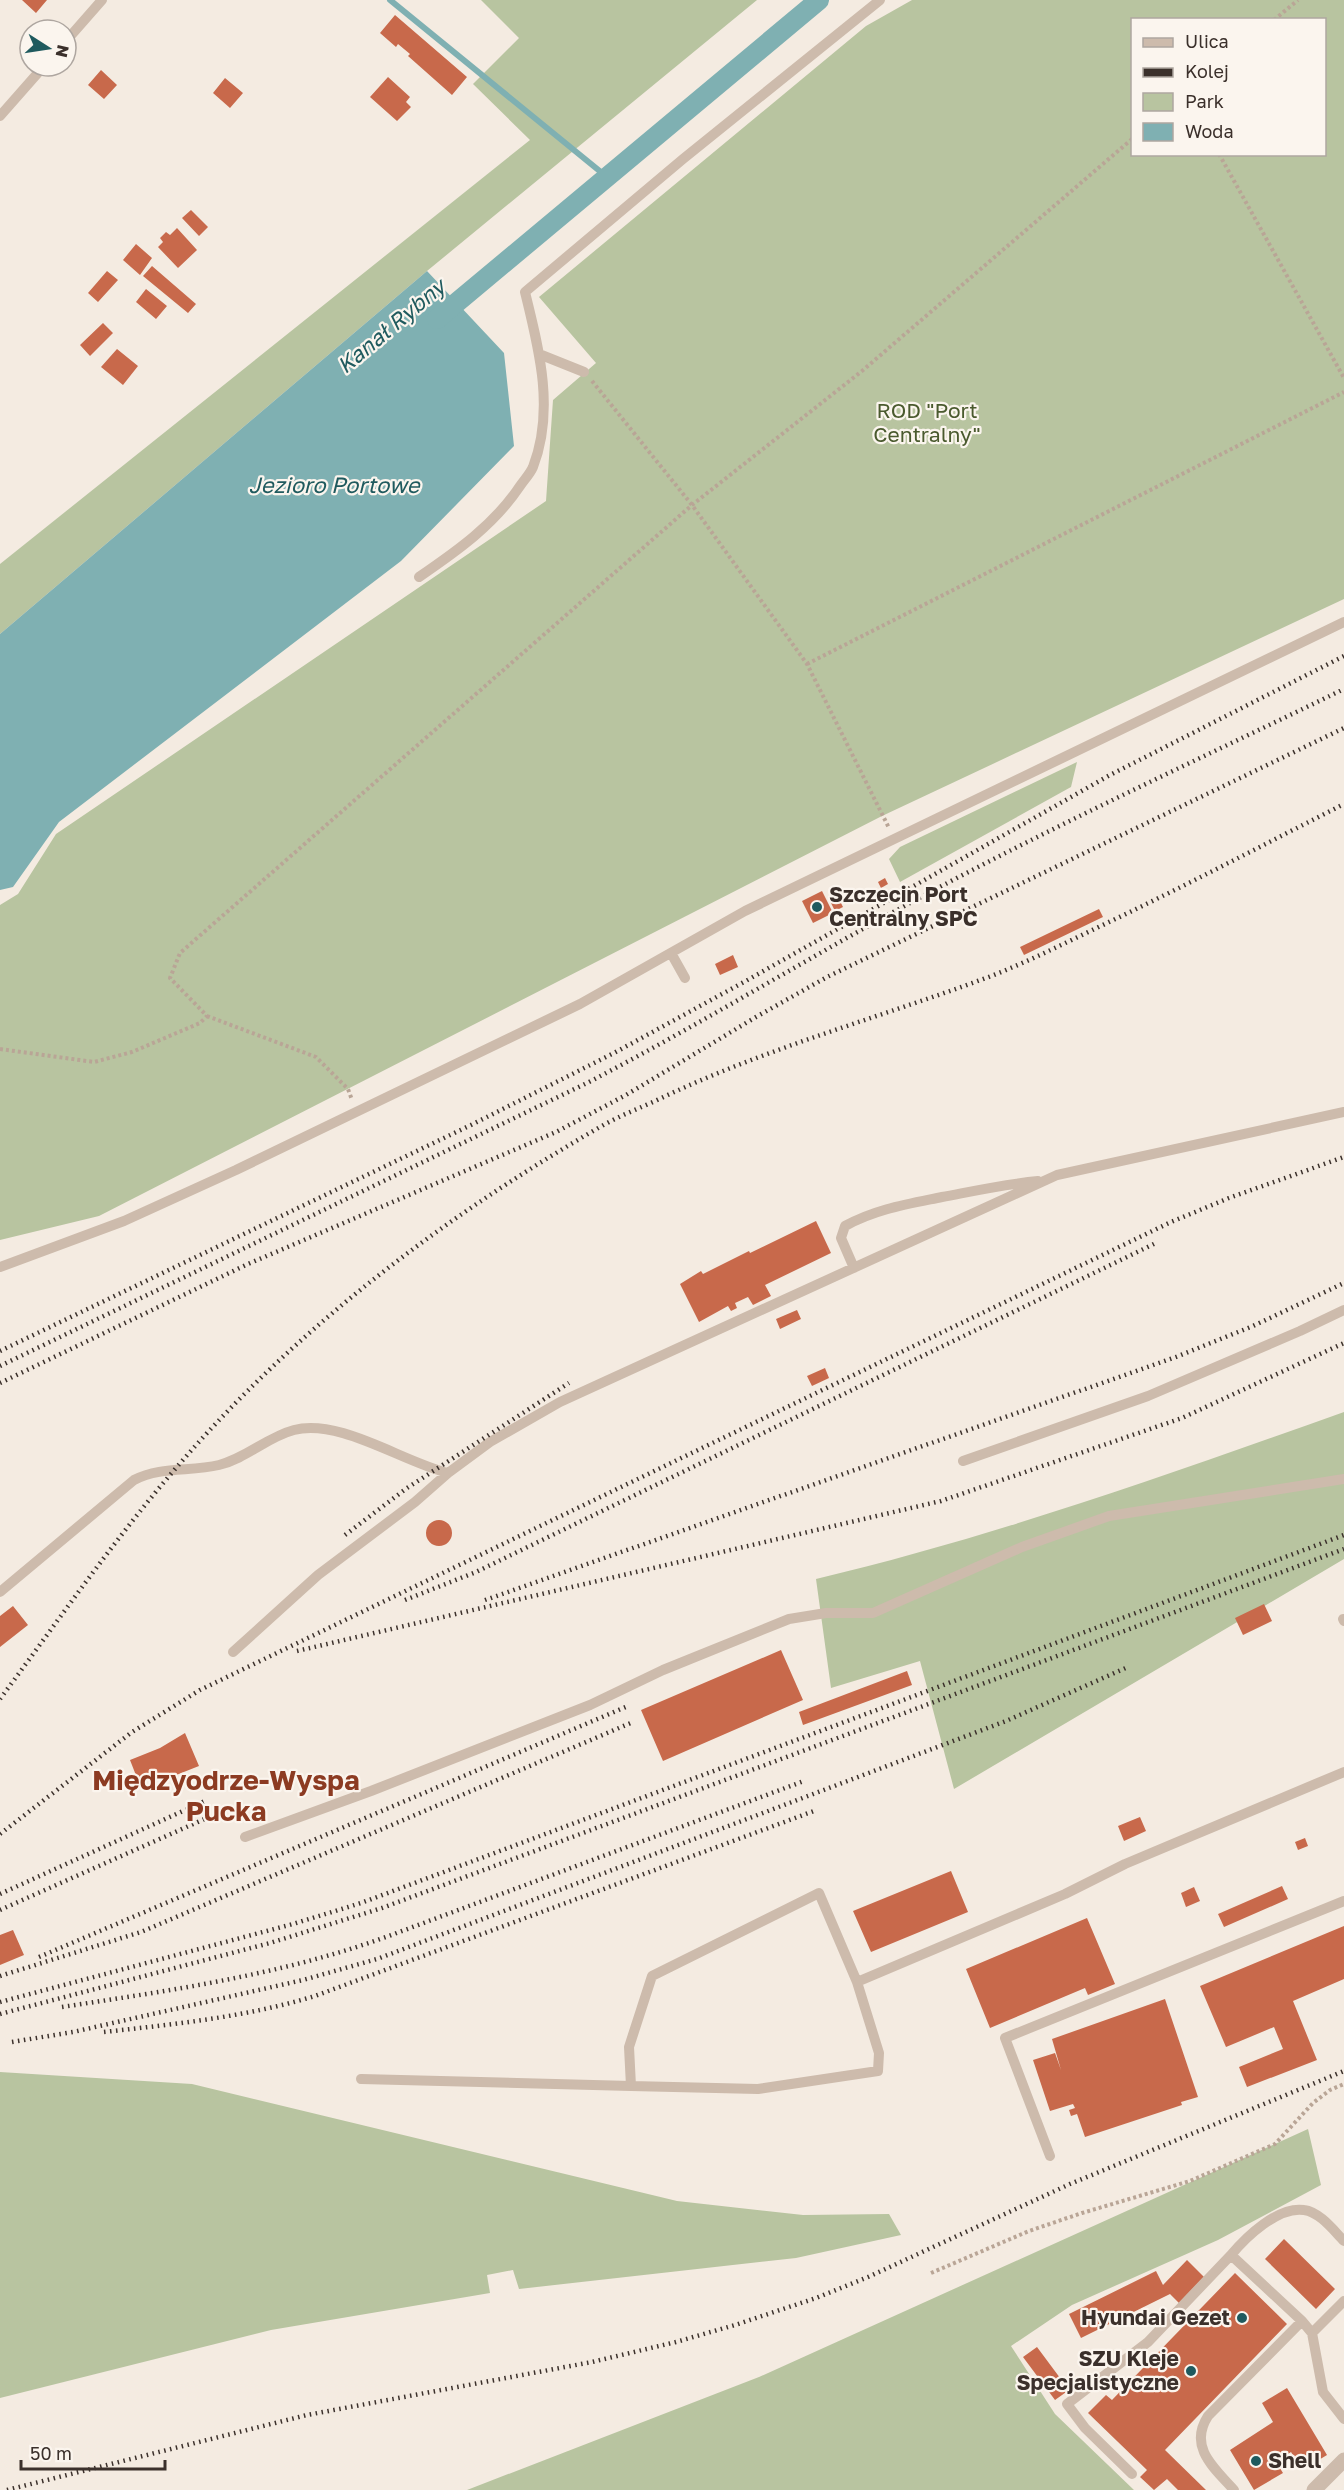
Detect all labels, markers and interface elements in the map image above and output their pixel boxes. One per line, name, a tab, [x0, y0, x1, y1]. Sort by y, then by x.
north arrow	[18, 18, 78, 78]
legend	[1131, 18, 1326, 156]
text: Ulica	[1185, 30, 1229, 52]
text: N	[52, 43, 74, 59]
text: Kolej	[1185, 60, 1229, 82]
text: Park	[1185, 90, 1224, 112]
text: Woda	[1185, 120, 1234, 142]
water label: Kanał Rybny	[331, 271, 452, 379]
park label: ROD "Port Centralny"	[873, 397, 981, 447]
water label: Jezioro Portowe	[249, 471, 422, 498]
place label: Szczecin Port Centralny SPC	[829, 881, 978, 931]
marker: Szczecin Port Centralny SPC	[810, 900, 824, 914]
district label: Międzyodrze-Wyspa Pucka	[92, 1764, 360, 1827]
place label: Hyundai Gezet	[1081, 2304, 1230, 2330]
marker: Hyundai Gezet	[1235, 2311, 1249, 2325]
place label: SZU Kleje Specjalistyczne	[1017, 2345, 1179, 2395]
marker: SZU Kleje Specjalistyczne	[1184, 2364, 1198, 2378]
scale bar	[21, 2433, 165, 2471]
text: 50 m	[30, 2442, 72, 2464]
place label: Shell	[1268, 2447, 1321, 2473]
marker: Shell	[1249, 2454, 1263, 2468]

